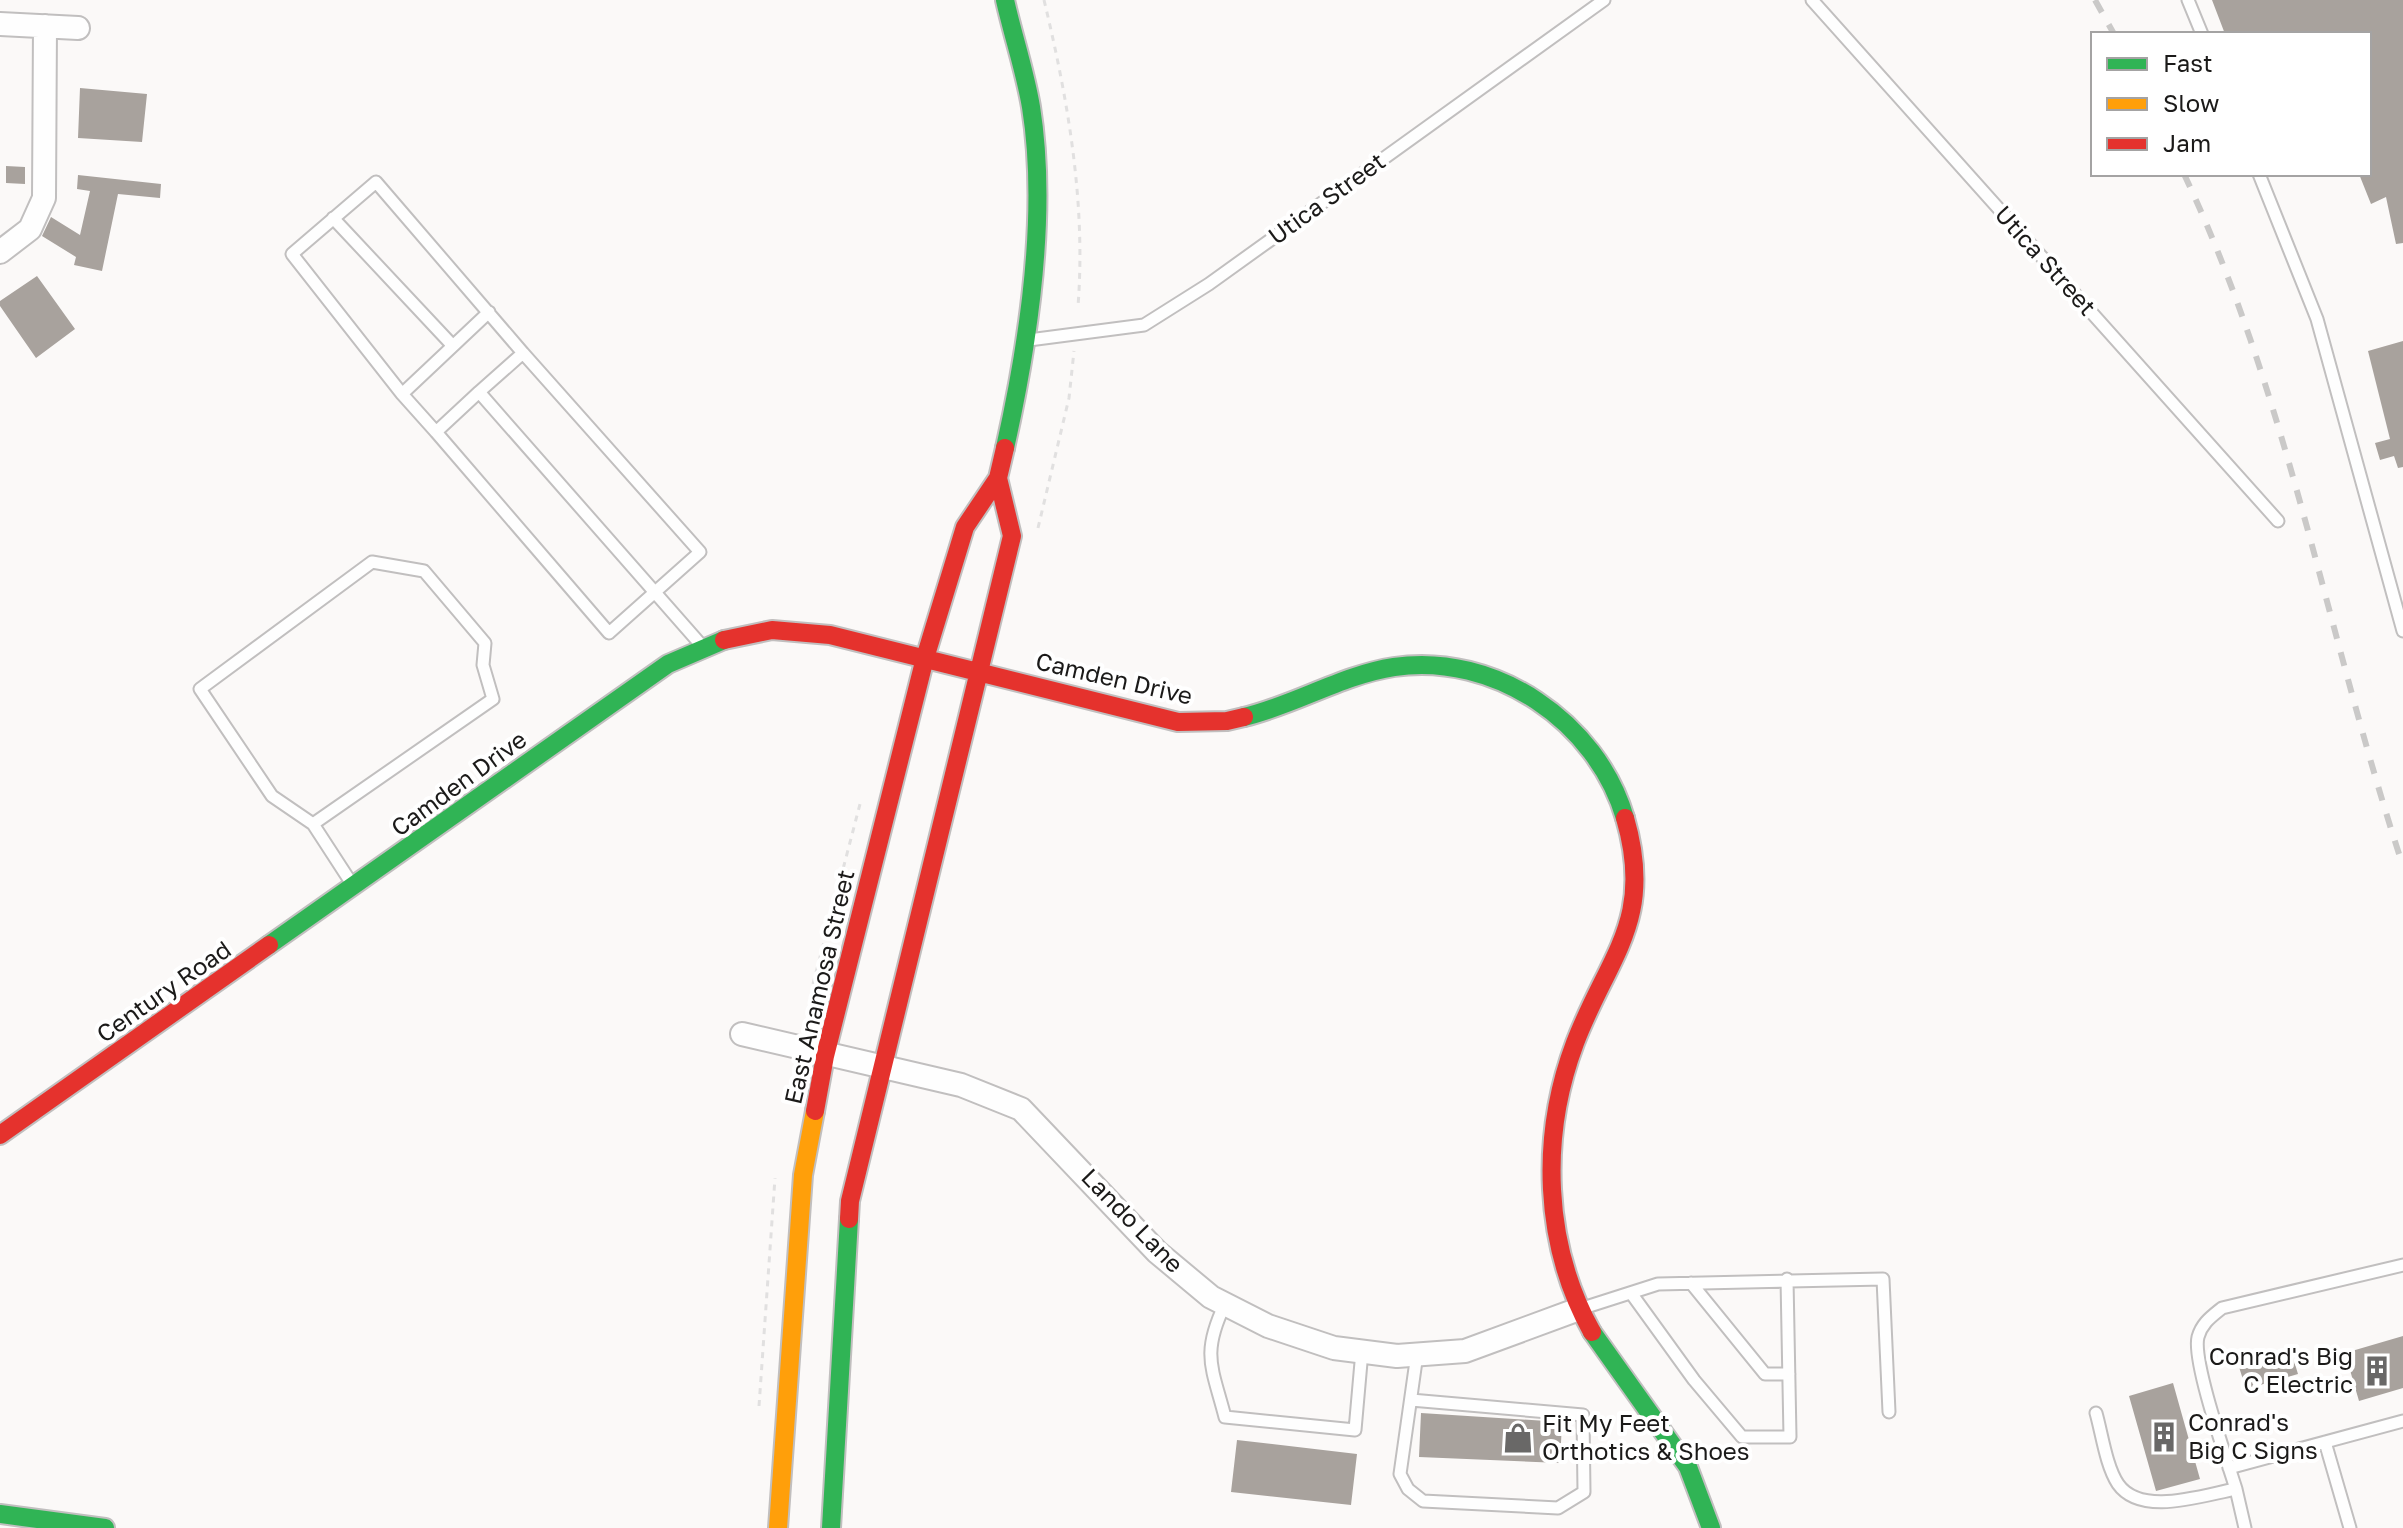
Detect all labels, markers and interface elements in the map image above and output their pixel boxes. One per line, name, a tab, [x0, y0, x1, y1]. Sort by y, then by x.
legend	[2091, 32, 2371, 176]
text: Fast	[2163, 48, 2213, 77]
text: Slow	[2163, 88, 2219, 117]
text: Jam	[2163, 128, 2211, 157]
street label: Utica Street	[1262, 146, 1390, 250]
street label: Utica Street	[1989, 199, 2103, 321]
street label: Camden Drive	[1033, 645, 1196, 710]
street label: Camden Drive	[385, 724, 531, 842]
street label: East Anamosa Street	[777, 867, 860, 1107]
street label: Century Road	[90, 934, 236, 1048]
street label: Lando Lane	[1076, 1162, 1190, 1278]
place label: Conrad's Big C Electric	[2209, 1341, 2353, 1398]
building icon: Conrad's Big C Electric	[2360, 1354, 2394, 1388]
place label: Conrad's Big C Signs	[2188, 1407, 2318, 1464]
place label: Fit My Feet Orthotics & Shoes	[1542, 1408, 1749, 1465]
building icon: Conrad's Big C Signs	[2147, 1420, 2181, 1454]
shop icon: Fit My Feet Orthotics & Shoes	[1501, 1421, 1535, 1455]

